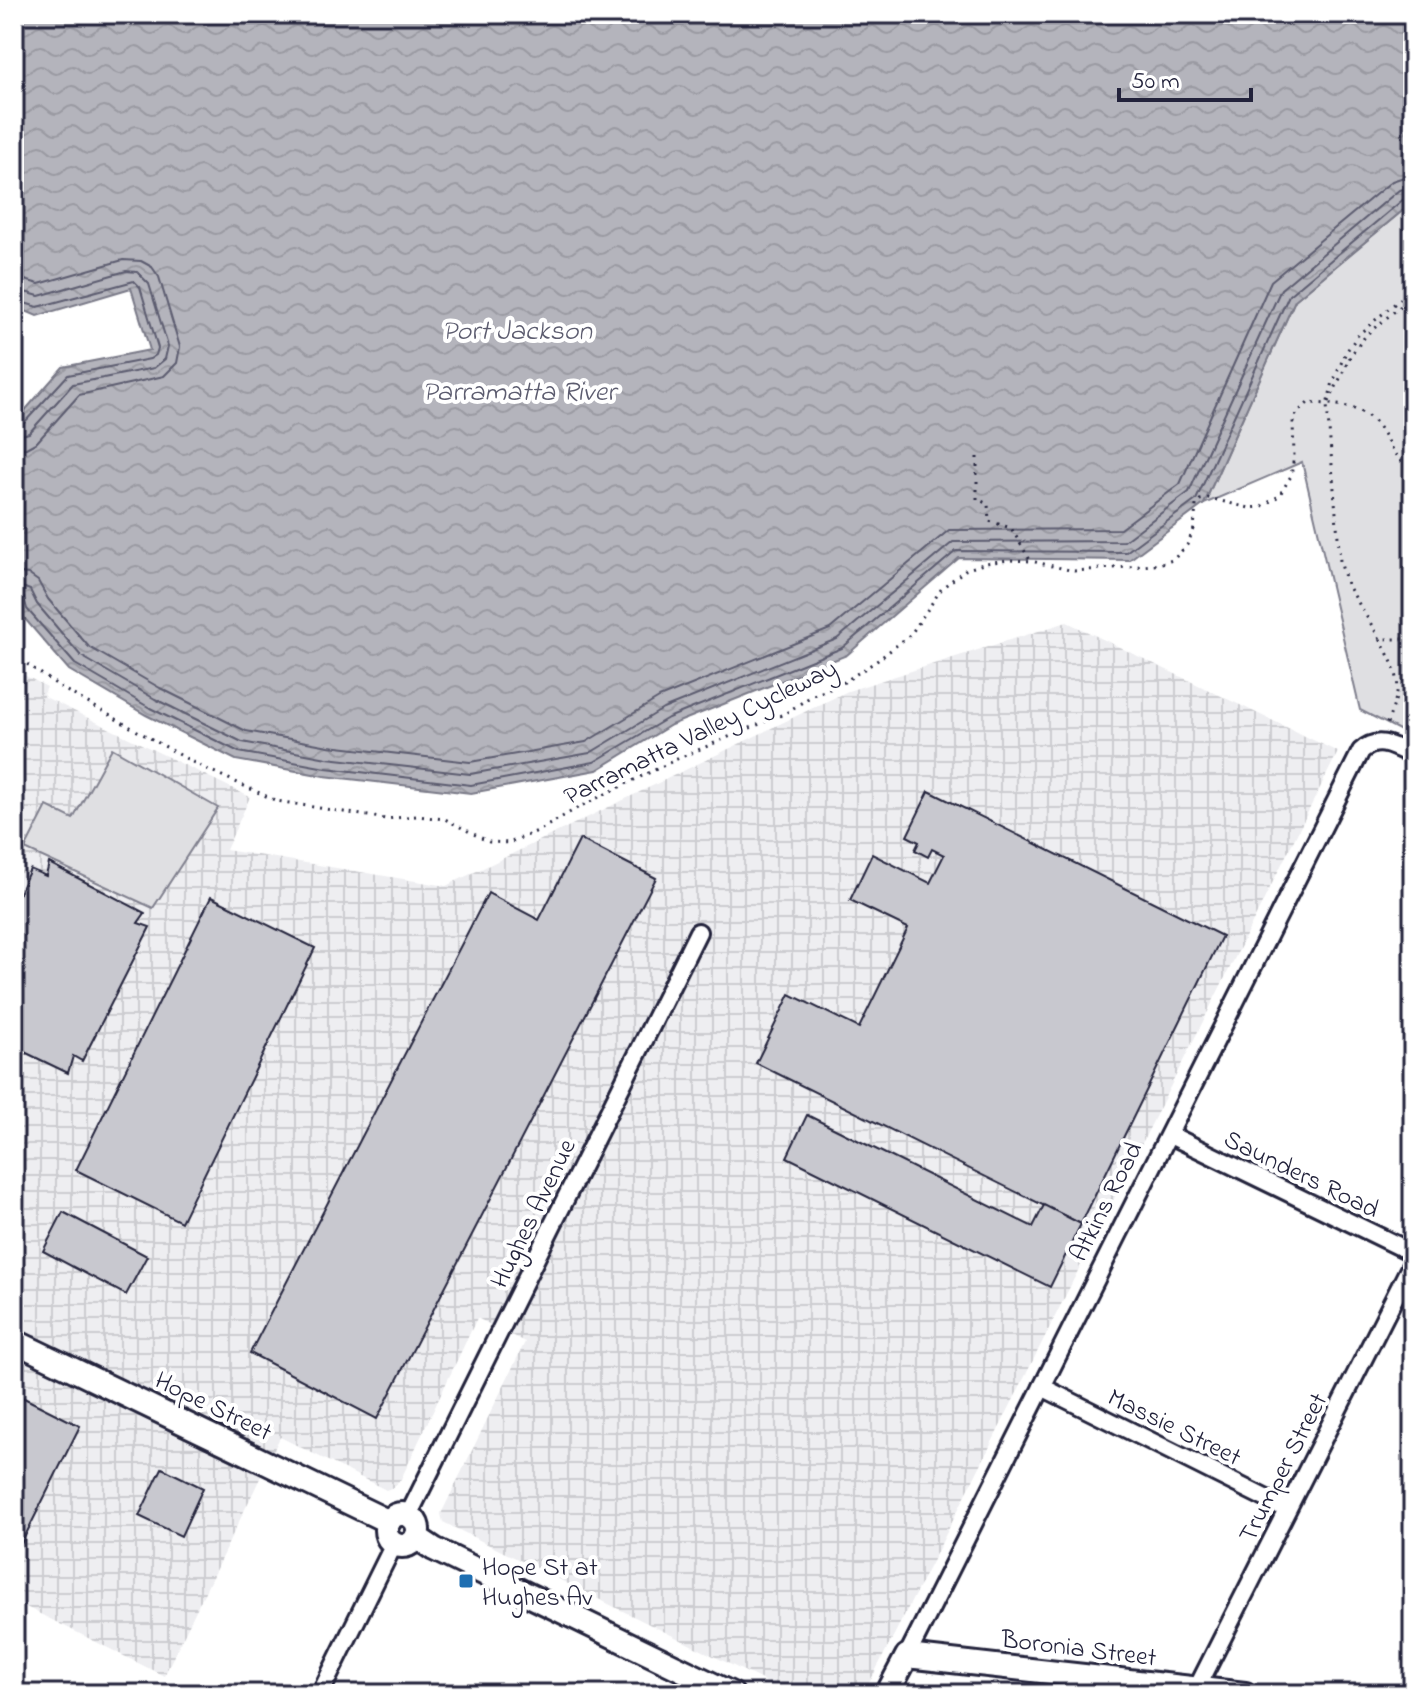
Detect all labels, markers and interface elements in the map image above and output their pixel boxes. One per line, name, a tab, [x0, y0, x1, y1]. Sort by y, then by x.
scale bar	[1119, 52, 1251, 102]
text: 50 m	[1131, 65, 1180, 100]
water label: Port Jackson	[442, 312, 593, 353]
water label: Parramatta River	[422, 373, 619, 414]
street label: Parramatta Valley Cycleway	[558, 651, 845, 817]
street label: Saunders Road	[1216, 1122, 1385, 1230]
street label: Hughes Avenue	[482, 1133, 587, 1295]
street label: Atkins Road	[1061, 1136, 1154, 1269]
street label: Hope Street	[148, 1363, 278, 1453]
street label: Massie Street	[1100, 1380, 1247, 1478]
street label: Trumper Street	[1231, 1387, 1339, 1550]
place label: Hope St at Hughes Av	[482, 1550, 598, 1618]
marker: Hope St at Hughes Av	[457, 1572, 475, 1590]
street label: Boronia Street	[998, 1621, 1159, 1678]

